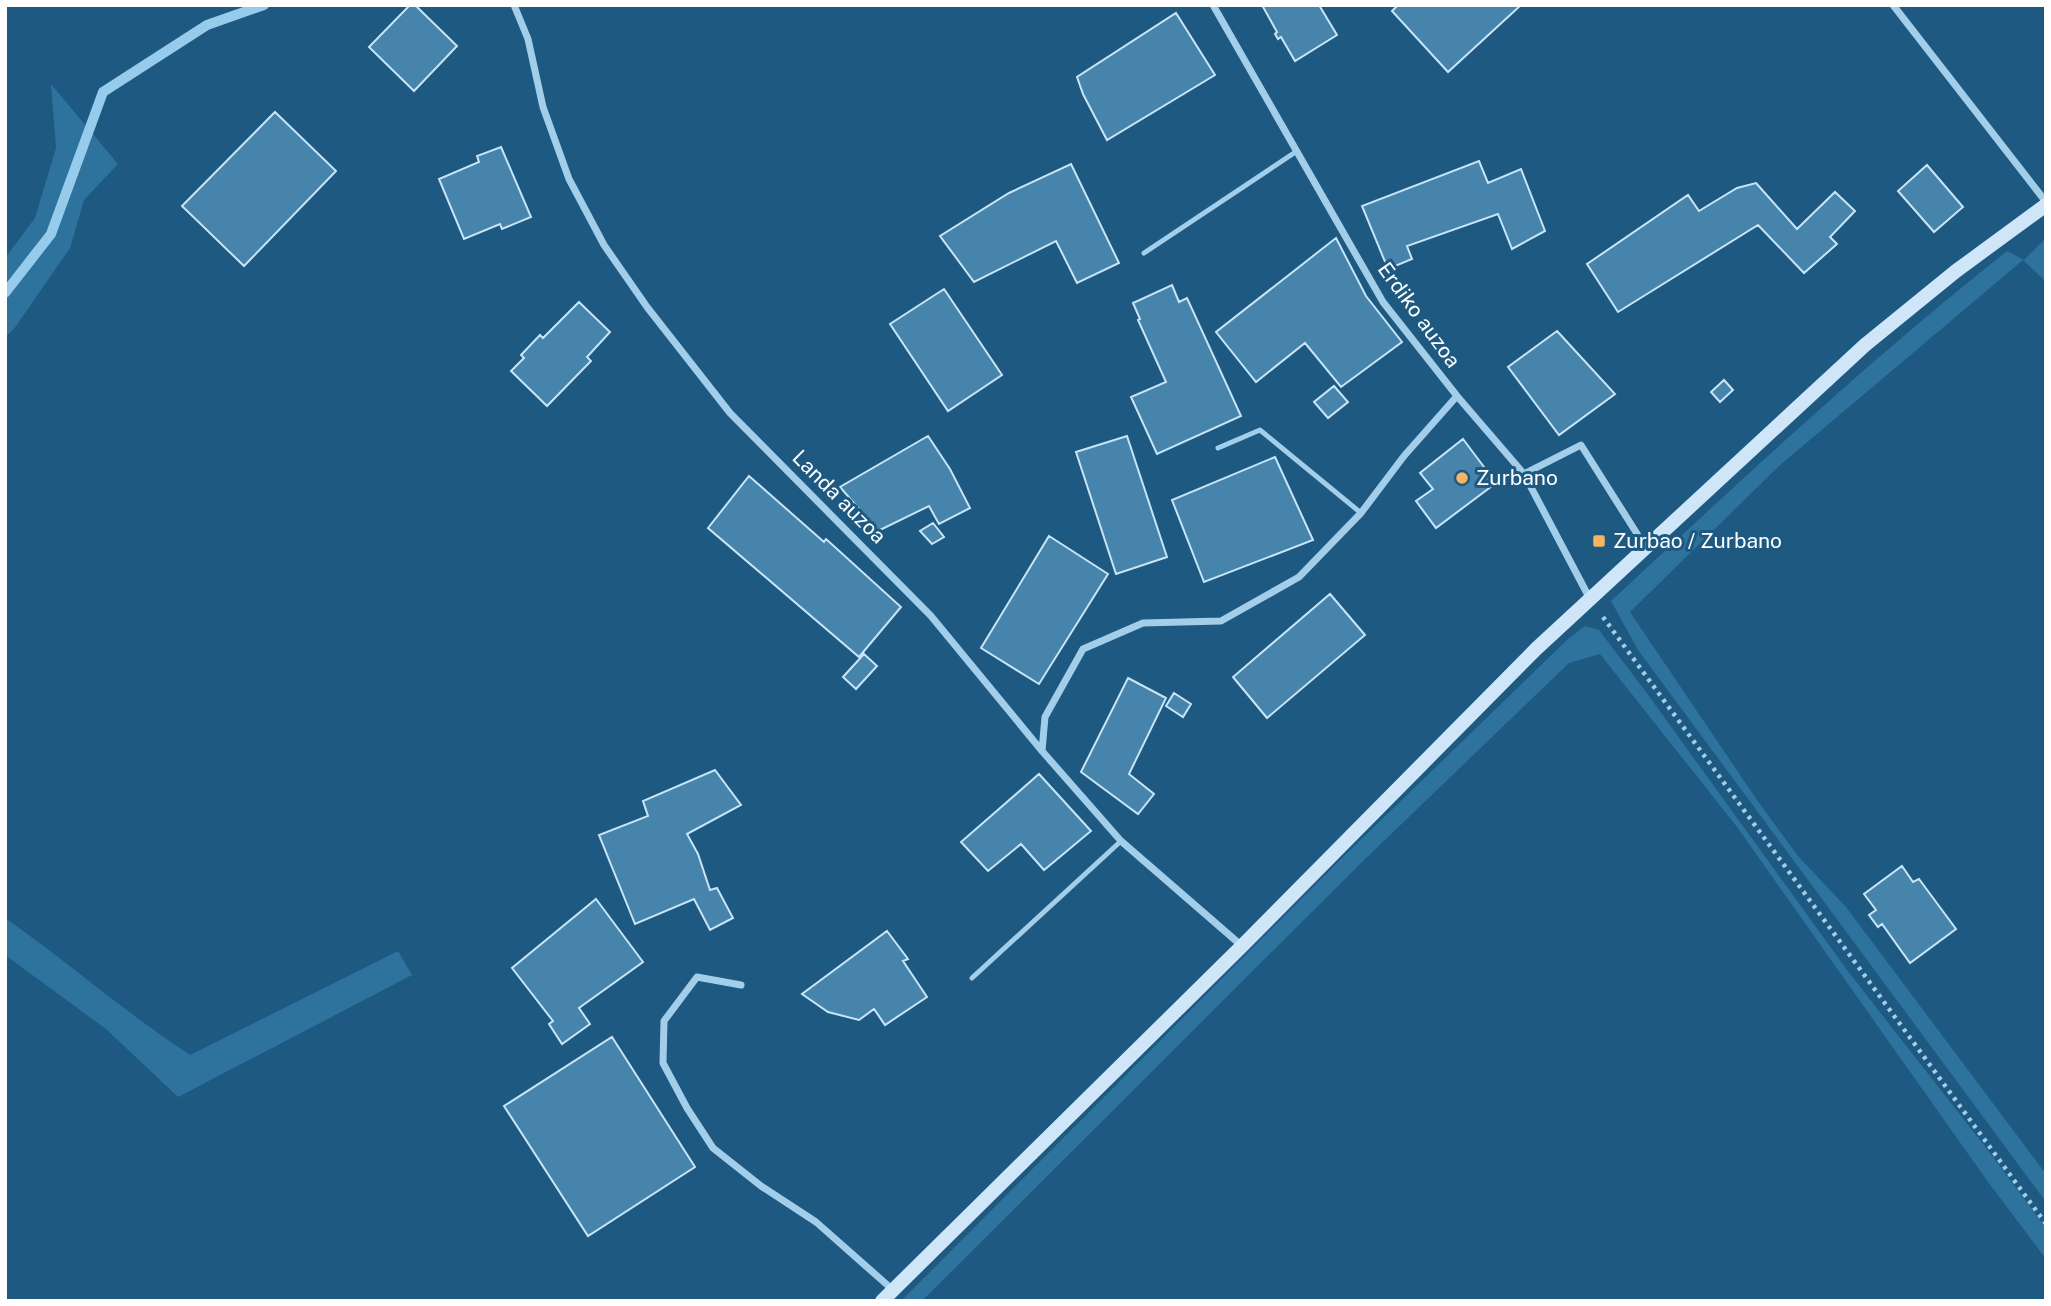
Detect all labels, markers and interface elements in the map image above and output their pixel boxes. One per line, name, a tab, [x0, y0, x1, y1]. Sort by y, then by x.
street label: Erdiko auzoa	[1373, 257, 1466, 372]
street label: Landa auzoa	[787, 445, 891, 549]
place label: Zurbano	[1476, 465, 1558, 490]
marker: Zurbano	[1454, 470, 1470, 486]
place label: Zurbao / Zurbano	[1613, 528, 1782, 553]
marker: Zurbao / Zurbano	[1591, 533, 1607, 549]

